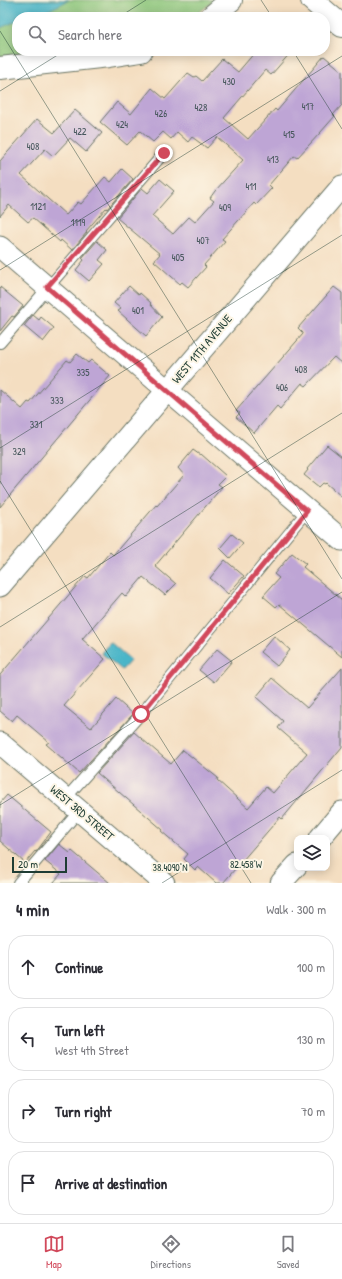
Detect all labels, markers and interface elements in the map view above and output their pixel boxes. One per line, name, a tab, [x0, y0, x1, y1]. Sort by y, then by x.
search box	[12, 12, 330, 56]
icon: search	[26, 23, 48, 45]
text: Search here	[58, 24, 122, 45]
house number: 430	[223, 75, 236, 88]
house number: 417	[302, 100, 314, 113]
house number: 428	[195, 101, 207, 114]
house number: 426	[155, 107, 167, 120]
house number: 424	[116, 118, 128, 131]
house number: 422	[73, 125, 87, 138]
house number: 415	[283, 128, 296, 141]
house number: 408	[27, 140, 39, 153]
route end	[155, 144, 173, 162]
house number: 413	[267, 153, 279, 166]
house number: 411	[245, 180, 257, 193]
house number: 1121	[30, 200, 46, 213]
house number: 409	[219, 201, 231, 214]
house number: 1119	[71, 216, 86, 229]
house number: 407	[196, 234, 210, 247]
house number: 405	[172, 251, 185, 264]
house number: 401	[132, 304, 144, 317]
street label: WEST 11TH AVENUE	[168, 310, 236, 387]
house number: 408	[295, 363, 307, 376]
house number: 335	[76, 366, 90, 379]
house number: 406	[276, 381, 288, 394]
house number: 333	[50, 394, 64, 407]
house number: 331	[30, 418, 43, 431]
house number: 329	[13, 445, 26, 458]
route start	[132, 705, 150, 723]
street label: WEST 3RD STREET	[47, 781, 118, 845]
map controls	[294, 835, 330, 871]
button: layers	[294, 835, 330, 871]
scale bar	[12, 855, 67, 874]
text: 20 m	[18, 857, 38, 871]
text: 82.458°W	[230, 858, 263, 871]
text: 38.4090°N	[153, 861, 187, 874]
text: 4 min	[16, 898, 49, 921]
text: Walk · 300 m	[266, 900, 326, 918]
icon: ahead	[17, 956, 39, 978]
text: Continue	[55, 957, 103, 978]
text: 100 m	[297, 958, 325, 976]
text: Turn left	[55, 1020, 105, 1041]
icon: left	[17, 1028, 39, 1050]
text: 130 m	[297, 1030, 325, 1048]
text: West 4th Street	[55, 1041, 129, 1059]
icon: right	[17, 1100, 39, 1122]
text: Turn right	[55, 1101, 111, 1122]
text: 70 m	[301, 1102, 325, 1120]
icon: arrive	[17, 1172, 39, 1194]
text: Arrive at destination	[55, 1173, 167, 1194]
tab: Map	[43, 1233, 65, 1271]
tab: Directions	[151, 1233, 191, 1271]
tab: Saved	[277, 1233, 299, 1271]

